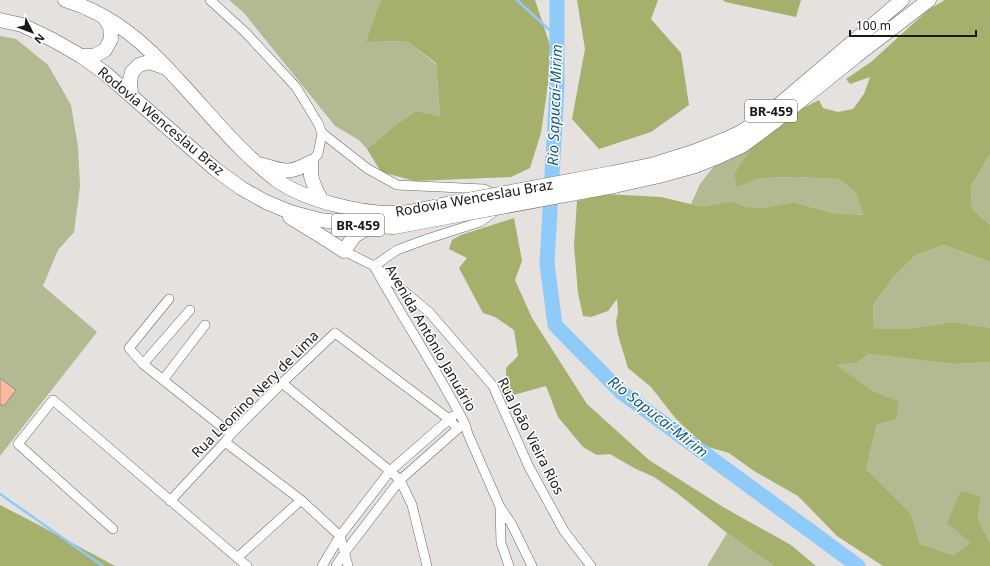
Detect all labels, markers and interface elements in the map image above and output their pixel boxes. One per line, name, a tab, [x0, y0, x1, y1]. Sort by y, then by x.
north arrow	[12, 12, 52, 52]
scale bar	[850, 12, 976, 38]
text: 100 m	[856, 17, 891, 34]
text: N	[31, 31, 48, 47]
water label: Rio Sapucaí-Mirim	[542, 44, 566, 166]
street label: Rodovia Wenceslau Braz	[94, 62, 229, 179]
road number: BR-459	[745, 100, 797, 122]
street label: Rodovia Wenceslau Braz	[394, 174, 555, 221]
road number: BR-459	[332, 214, 384, 236]
street label: Avenida Antônio Januário	[382, 261, 481, 415]
street label: Rua Leonino Nery de Lima	[187, 326, 322, 461]
water label: Rio Sapucaí-Mirim	[605, 371, 713, 462]
street label: Rua João Vieira Rios	[494, 374, 569, 498]

